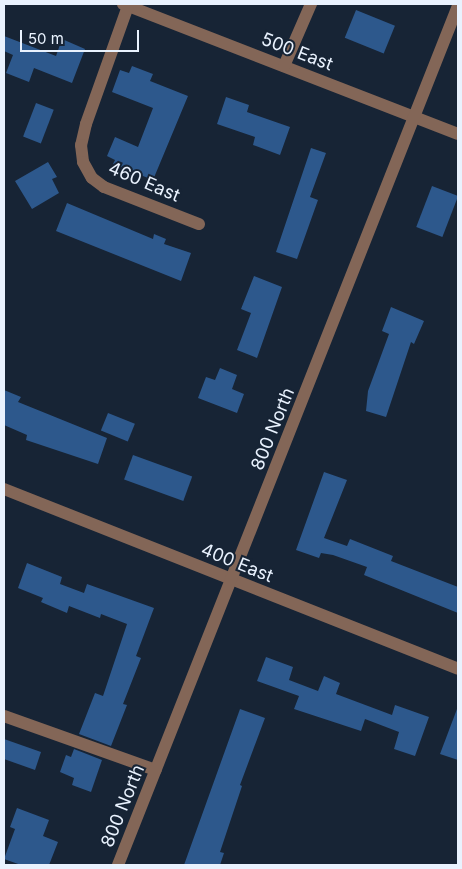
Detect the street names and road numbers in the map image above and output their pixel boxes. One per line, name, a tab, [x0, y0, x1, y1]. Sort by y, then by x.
street label: 500 East	[258, 28, 336, 76]
street label: 460 East	[105, 157, 183, 207]
street label: 800 North	[247, 385, 299, 473]
street label: 400 East	[198, 539, 276, 587]
street label: 800 North	[97, 762, 149, 850]

